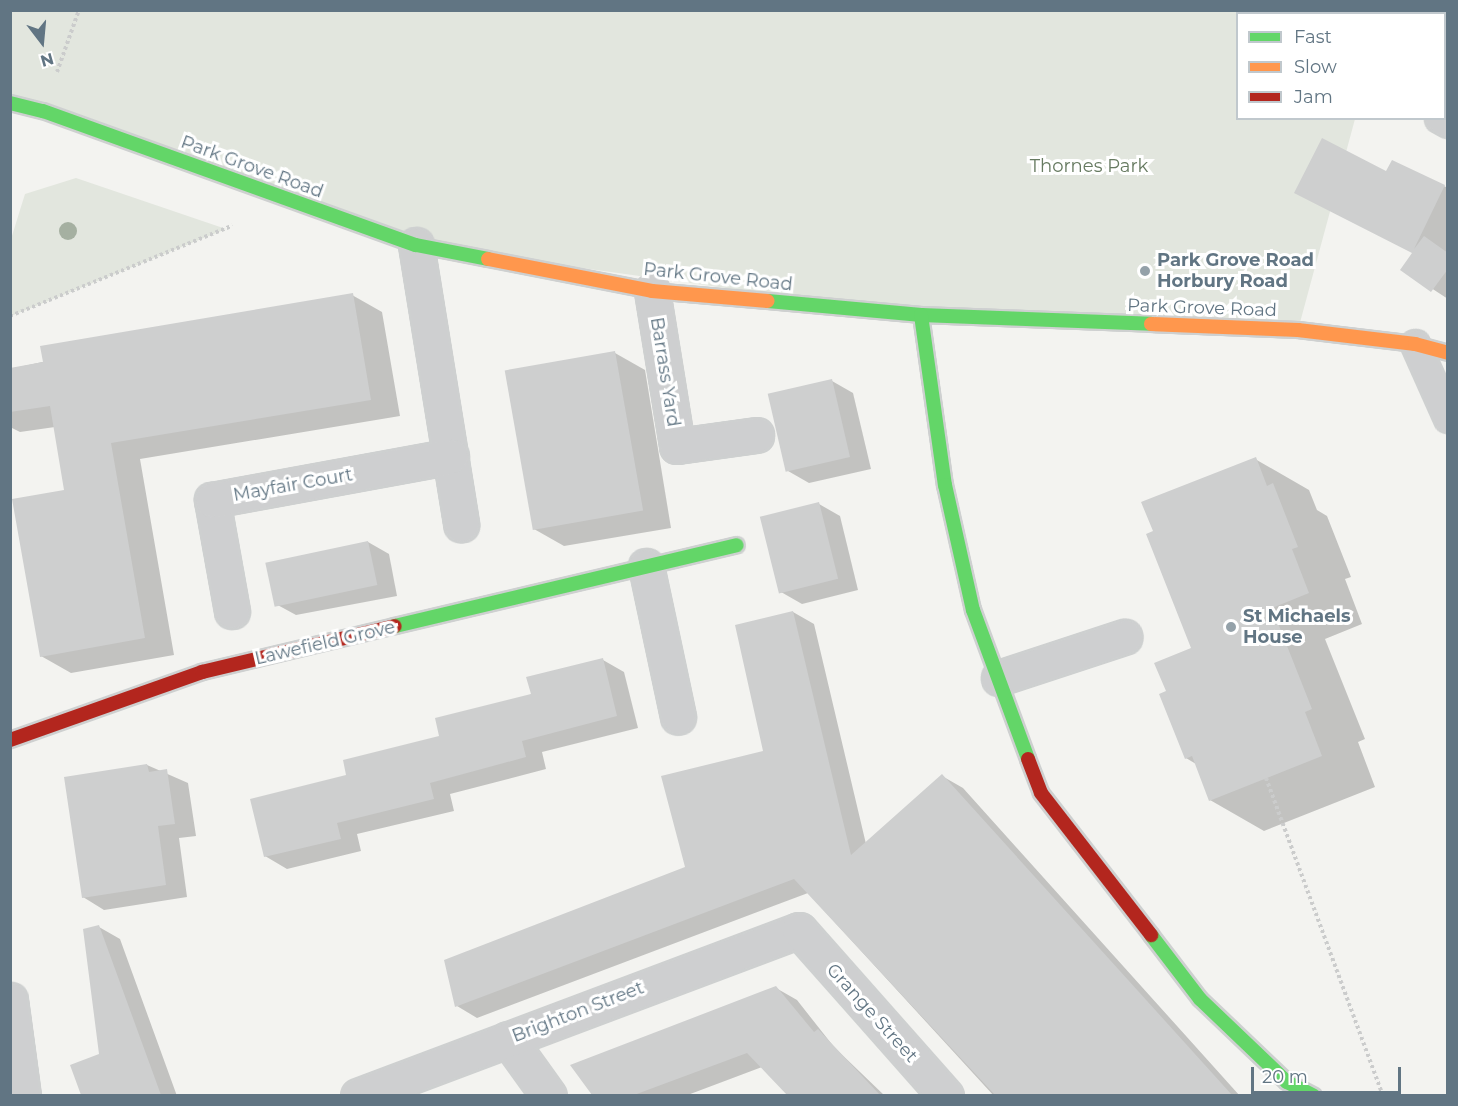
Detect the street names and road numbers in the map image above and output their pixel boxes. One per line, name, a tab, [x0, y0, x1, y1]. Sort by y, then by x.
street label: Park Grove Road	[178, 131, 326, 203]
street label: Park Grove Road	[642, 258, 794, 296]
street label: Park Grove Road	[1127, 295, 1277, 321]
street label: Barrass Yard	[646, 316, 684, 428]
street label: Mayfair Court	[232, 464, 354, 506]
street label: Lawefield Grove	[253, 616, 397, 670]
street label: Grange Street	[822, 959, 922, 1067]
street label: Brighton Street	[509, 977, 647, 1047]

